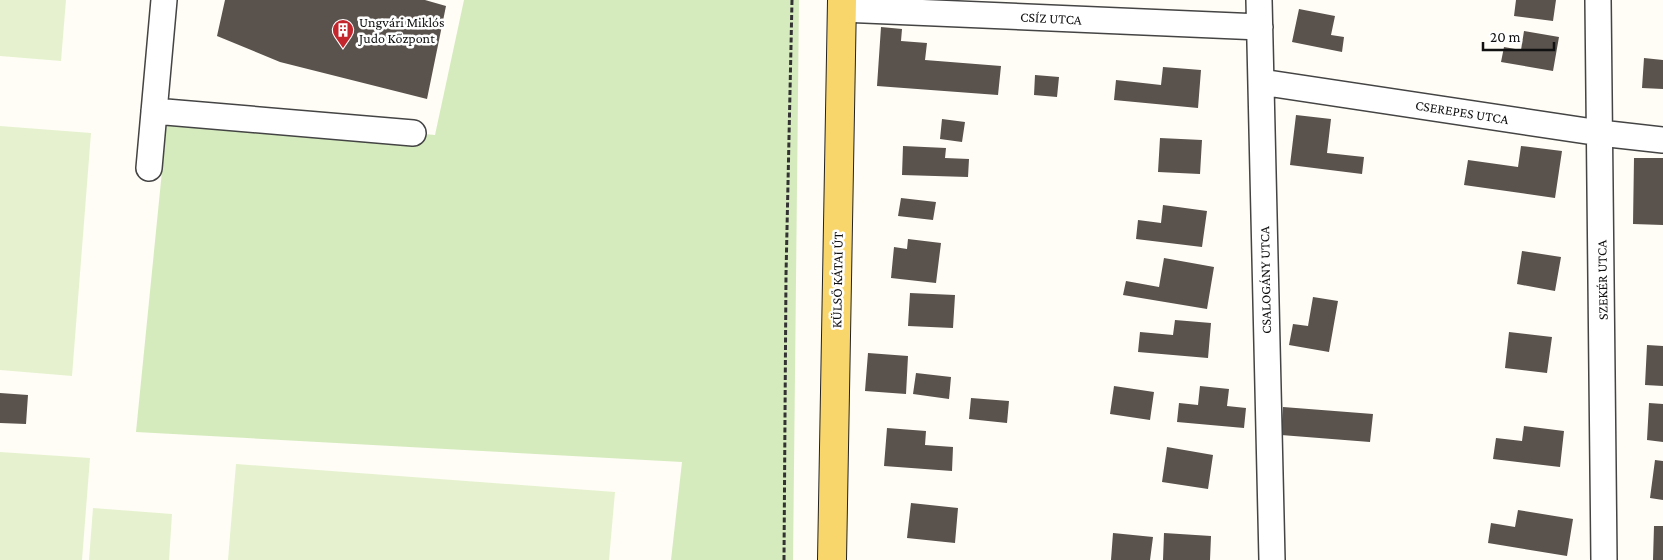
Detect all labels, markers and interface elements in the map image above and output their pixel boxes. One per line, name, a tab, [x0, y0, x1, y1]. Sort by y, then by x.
street label: CSÍZ UTCA	[1020, 8, 1082, 28]
place label: Ungvári Miklós Judo Központ	[357, 14, 445, 46]
building icon: Ungvári Miklós Judo Központ	[331, 18, 355, 49]
scale bar	[1483, 20, 1554, 52]
text: 20 m	[1490, 29, 1521, 45]
street label: CSEREPES UTCA	[1414, 97, 1510, 127]
street label: CSALOGÁNY UTCA	[1256, 226, 1274, 334]
street label: KÜLSŐ KÁTAI ÚT	[828, 231, 846, 328]
street label: SZEKÉR UTCA	[1593, 240, 1611, 320]

